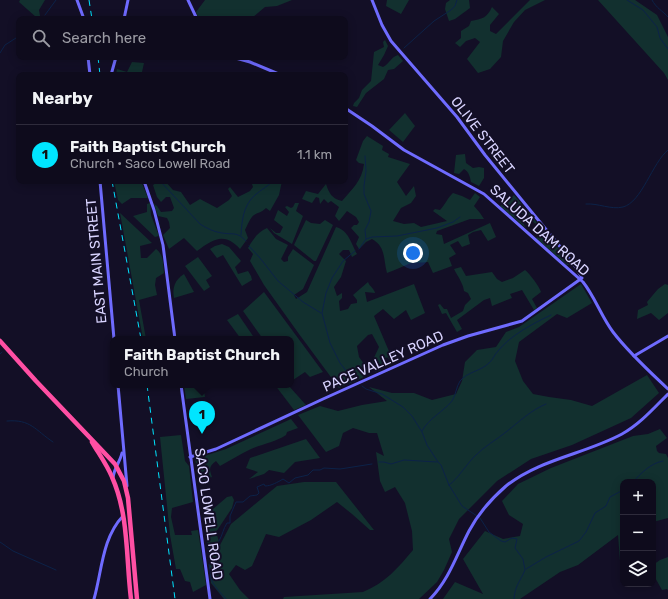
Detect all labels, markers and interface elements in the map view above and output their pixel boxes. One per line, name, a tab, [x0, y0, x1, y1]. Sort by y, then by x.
search box	[16, 16, 348, 60]
icon: search	[30, 27, 52, 49]
text: Search here	[62, 29, 146, 47]
text: Nearby	[32, 88, 93, 108]
street label: OLIVE STREET	[447, 93, 518, 177]
text: Faith Baptist Church	[70, 138, 226, 156]
text: 1	[42, 147, 48, 162]
text: 1.1 km	[297, 147, 332, 162]
text: Church · Saco Lowell Road	[70, 156, 230, 171]
street label: SALUDA DAM ROAD	[486, 181, 593, 280]
street label: EAST MAIN STREET	[83, 197, 110, 324]
your location	[403, 243, 423, 263]
street label: PACE VALLEY ROAD	[320, 327, 446, 396]
popup	[110, 336, 294, 388]
text: Faith Baptist Church	[124, 346, 280, 364]
text: Church	[124, 364, 168, 379]
pin: 1	[189, 401, 215, 434]
street label: SACO LOWELL ROAD	[191, 447, 226, 581]
map controls	[620, 479, 656, 587]
button: +	[620, 479, 656, 515]
button: −	[620, 515, 656, 551]
button: layers	[620, 551, 656, 587]

